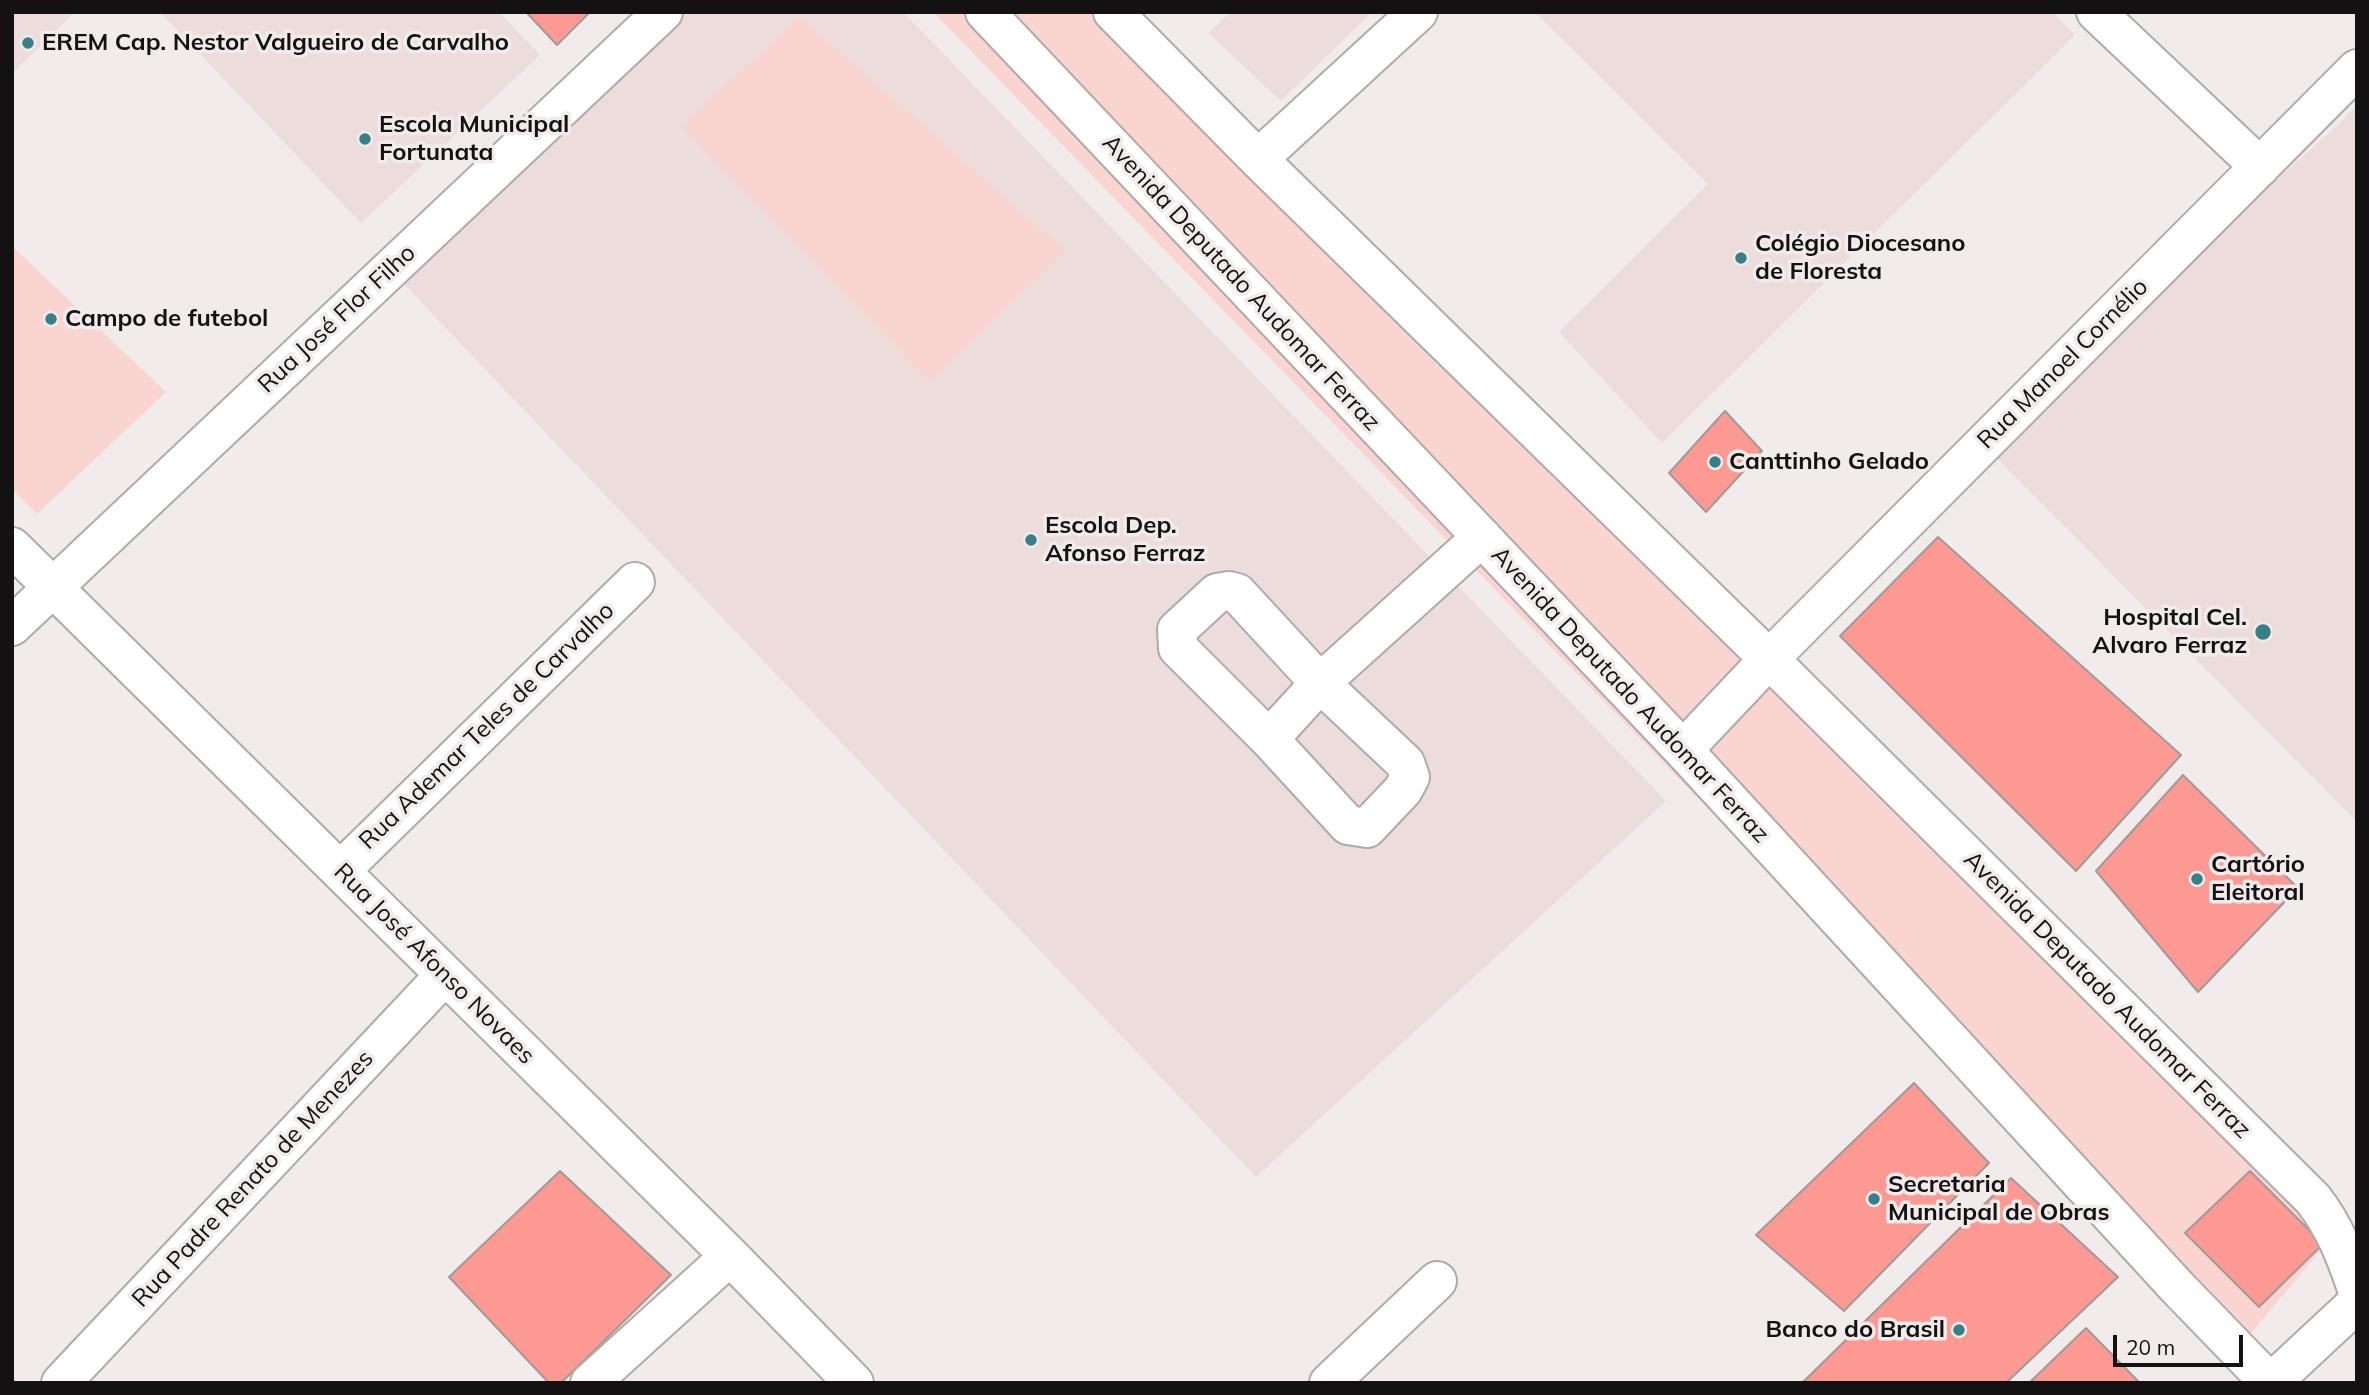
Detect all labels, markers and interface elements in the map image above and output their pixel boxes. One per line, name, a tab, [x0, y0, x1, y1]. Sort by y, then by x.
place label: EREM Cap. Nestor Valgueiro de Carvalho	[42, 29, 509, 57]
marker: EREM Cap. Nestor Valgueiro de Carvalho	[20, 35, 36, 51]
place label: Escola Municipal Fortunata	[379, 111, 569, 167]
street label: Avenida Deputado Audomar Ferraz	[1096, 129, 1386, 437]
marker: Escola Municipal Fortunata	[357, 131, 373, 147]
place label: Colégio Diocesano de Floresta	[1755, 230, 1966, 286]
street label: Rua José Flor Filho	[252, 239, 422, 399]
marker: Colégio Diocesano de Floresta	[1733, 250, 1749, 266]
street label: Rua Manoel Cornélio	[1972, 273, 2154, 455]
place label: Campo de futebol	[65, 305, 268, 333]
marker: Campo de futebol	[43, 311, 59, 327]
place label: Canttinho Gelado	[1729, 448, 1929, 476]
marker: Canttinho Gelado	[1707, 454, 1723, 470]
place label: Escola Dep. Afonso Ferraz	[1045, 512, 1205, 568]
marker: Escola Dep. Afonso Ferraz	[1023, 532, 1039, 548]
street label: Avenida Deputado Audomar Ferraz	[1485, 541, 1775, 849]
street label: Rua Ademar Teles de Carvalho	[354, 596, 620, 856]
place label: Hospital Cel. Alvaro Ferraz	[2092, 604, 2247, 660]
marker: Hospital Cel. Alvaro Ferraz	[2253, 622, 2273, 642]
street label: Avenida Deputado Audomar Ferraz	[1957, 845, 2257, 1145]
place label: Cartório Eleitoral	[2211, 851, 2305, 907]
street label: Rua José Afonso Novaes	[328, 858, 540, 1070]
marker: Cartório Eleitoral	[2189, 871, 2205, 887]
street label: Rua Padre Renato de Menezes	[126, 1045, 380, 1313]
place label: Secretaria Municipal de Obras	[1888, 1171, 2109, 1227]
marker: Secretaria Municipal de Obras	[1866, 1191, 1882, 1207]
place label: Banco do Brasil	[1765, 1316, 1945, 1344]
marker: Banco do Brasil	[1951, 1322, 1967, 1338]
scale bar	[2117, 1322, 2246, 1366]
text: 20 m	[2126, 1334, 2175, 1360]

